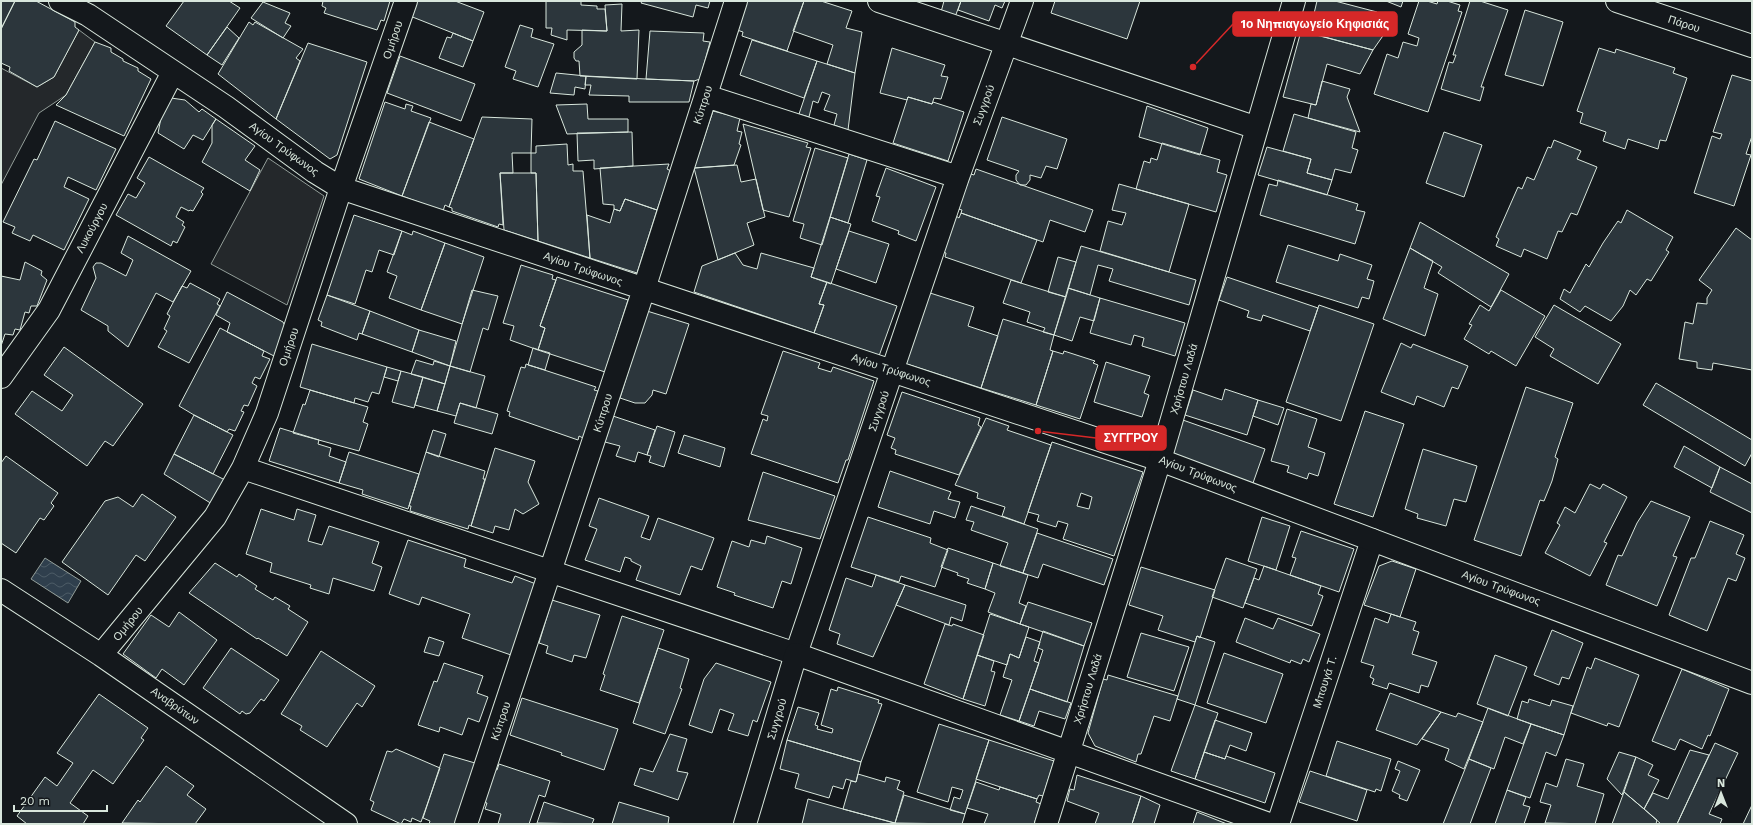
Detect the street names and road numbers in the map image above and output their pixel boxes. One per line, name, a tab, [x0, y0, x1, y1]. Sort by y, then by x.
street label: Πάρου	[1666, 13, 1702, 35]
street label: Ομήρου	[380, 19, 406, 61]
street label: Συγγρού	[971, 83, 997, 127]
street label: Κύπρου	[691, 84, 715, 126]
street label: Αγίου Τρύφωνος	[247, 119, 321, 179]
street label: Λυκούργου	[73, 201, 111, 255]
street label: Αγίου Τρύφωνος	[542, 249, 624, 289]
street label: Ομήρου	[276, 326, 302, 368]
street label: Χρήστου Λαδά	[1168, 342, 1200, 416]
street label: Αγίου Τρύφωνος	[850, 351, 932, 389]
street label: Συγγρού	[866, 389, 892, 433]
street label: Κύπρου	[591, 392, 615, 434]
street label: Αγίου Τρύφωνος	[1157, 453, 1239, 495]
street label: Αγίου Τρύφωνος	[1460, 568, 1542, 608]
street label: Ομήρου	[110, 604, 146, 644]
street label: Χρήστου Λαδά	[1071, 652, 1105, 726]
street label: Μπουγά Τ.	[1310, 654, 1340, 710]
street label: Αναβρύτων	[148, 685, 202, 728]
street label: Συγγρού	[765, 697, 789, 741]
street label: Κύπρου	[488, 700, 514, 742]

